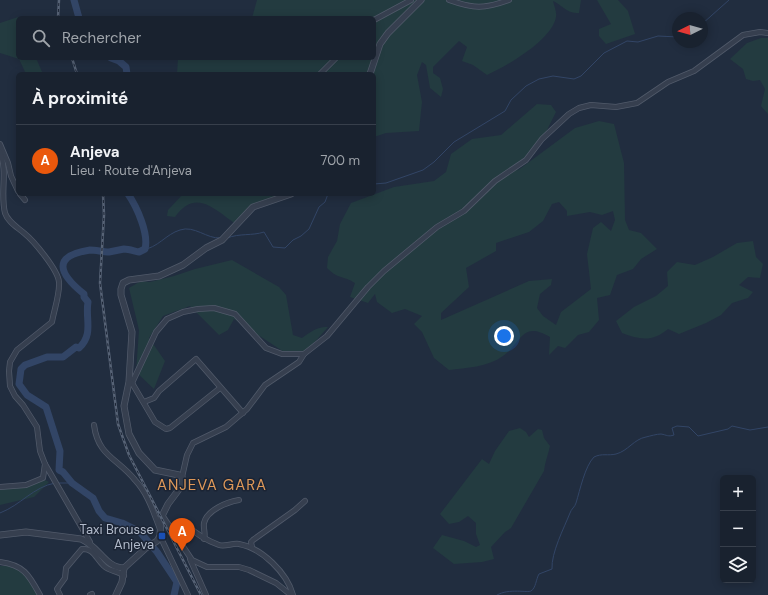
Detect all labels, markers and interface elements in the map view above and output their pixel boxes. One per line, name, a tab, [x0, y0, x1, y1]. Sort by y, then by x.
north arrow	[672, 12, 708, 48]
search box	[16, 16, 376, 60]
icon: search	[30, 27, 52, 49]
text: Rechercher	[62, 28, 141, 48]
text: À proximité	[32, 87, 128, 109]
text: Anjeva	[70, 142, 120, 162]
text: A	[40, 152, 50, 169]
text: 700 m	[320, 152, 360, 169]
text: Lieu · Route d'Anjeva	[70, 162, 192, 179]
your location	[494, 326, 514, 346]
district label: ANJEVA GARA	[157, 475, 267, 495]
map controls	[720, 475, 756, 583]
button: +	[720, 475, 756, 511]
button: −	[720, 511, 756, 547]
pin: A	[169, 518, 195, 551]
place label: Taxi Brousse Anjeva	[80, 521, 154, 553]
marker: Taxi Brousse Anjeva	[157, 531, 167, 541]
button: layers	[720, 547, 756, 583]

